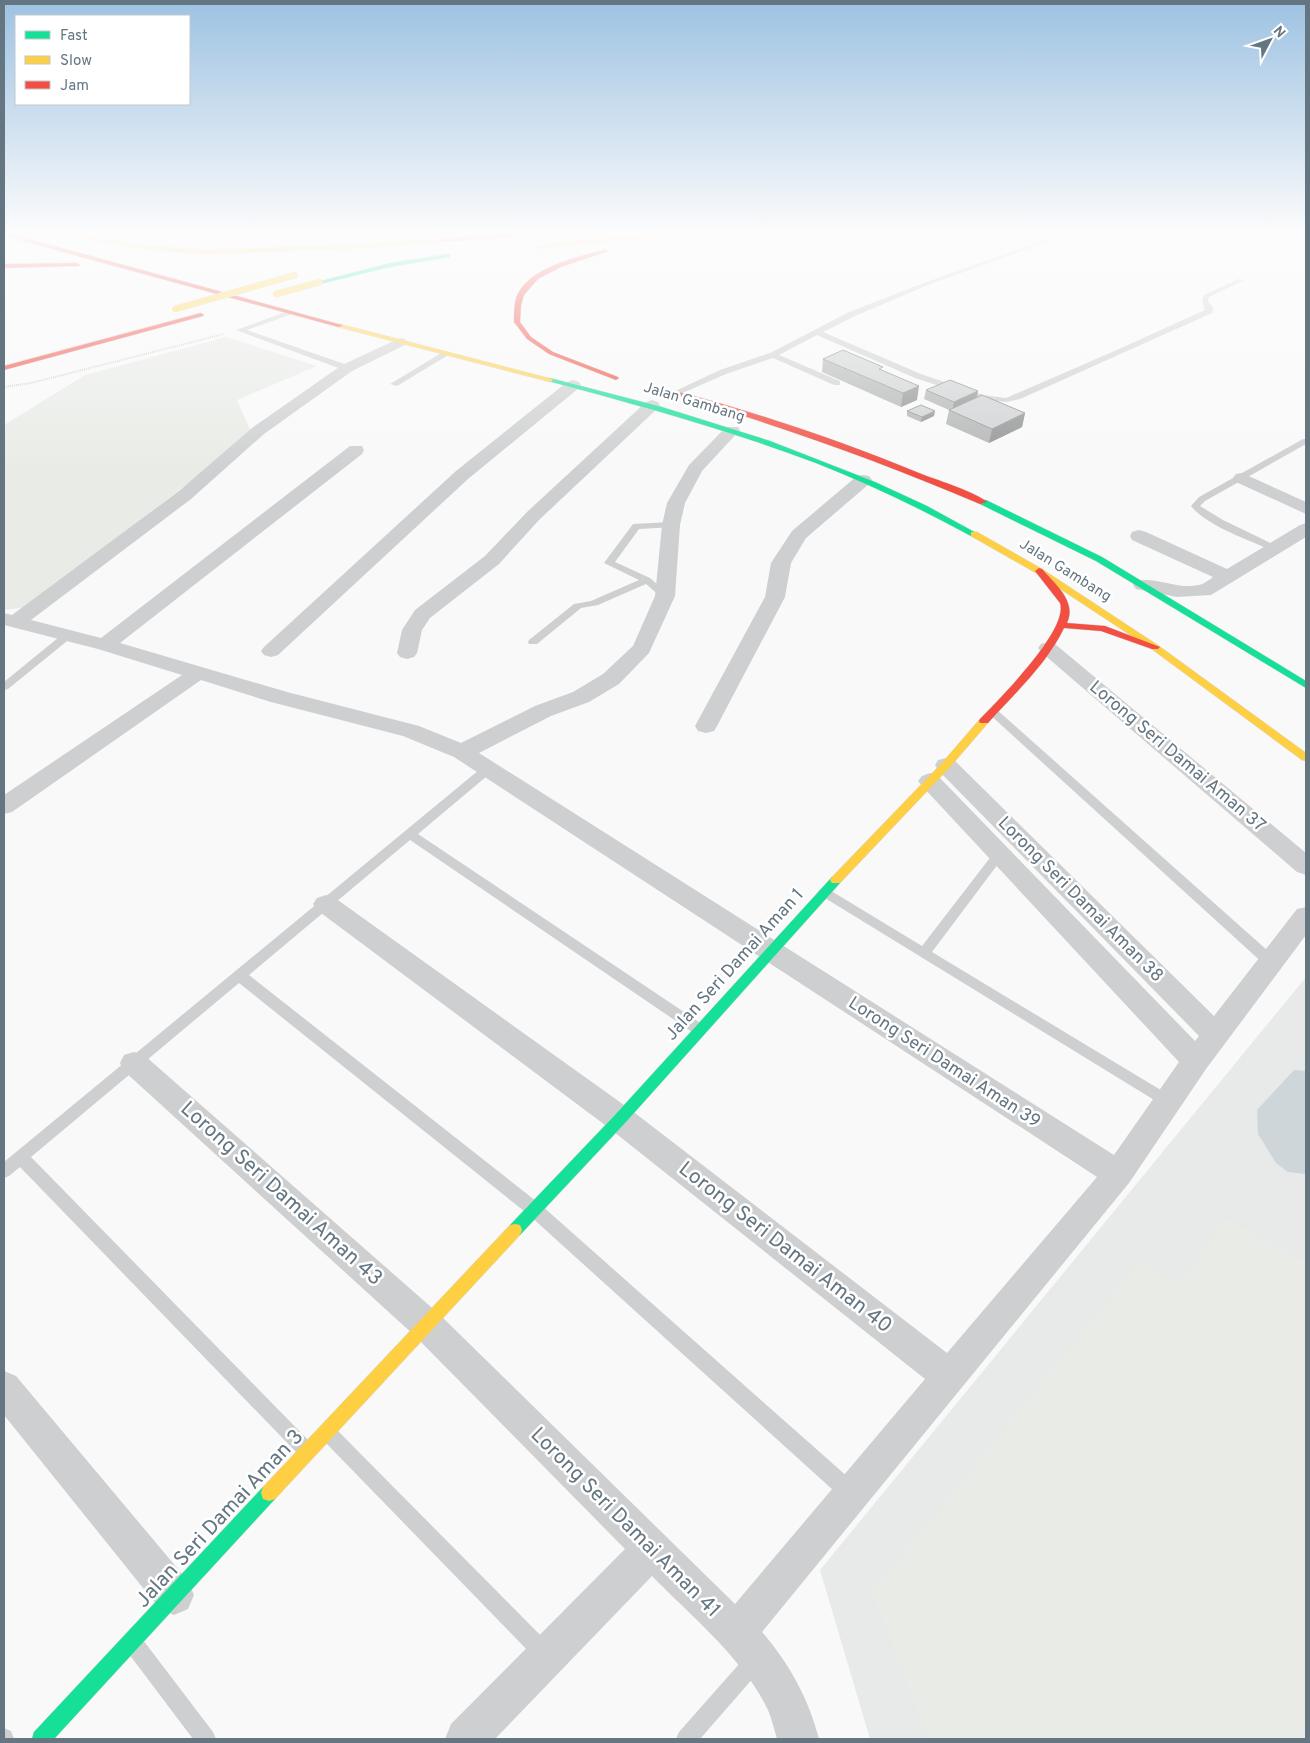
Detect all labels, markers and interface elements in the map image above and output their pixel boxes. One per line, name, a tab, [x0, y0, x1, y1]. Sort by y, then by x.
legend	[15, 15, 190, 105]
north arrow	[1245, 15, 1295, 65]
text: N	[1269, 23, 1288, 42]
text: Fast	[60, 27, 88, 46]
text: Slow	[60, 52, 92, 71]
text: Jam	[60, 77, 89, 96]
street label: Jalan Gambang	[641, 379, 747, 427]
street label: Jalan Gambang	[1015, 535, 1115, 607]
street label: Lorong Seri Damai Aman 37	[1084, 676, 1270, 838]
street label: Lorong Seri Damai Aman 38	[992, 812, 1168, 988]
street label: Jalan Seri Damai Aman 1	[661, 884, 809, 1046]
street label: Lorong Seri Damai Aman 39	[844, 992, 1044, 1134]
street label: Lorong Seri Damai Aman 43	[174, 1096, 388, 1292]
street label: Lorong Seri Damai Aman 40	[673, 1156, 897, 1340]
street label: Lorong Seri Damai Aman 41	[524, 1422, 726, 1624]
street label: Jalan Seri Damai Aman 3	[130, 1424, 310, 1614]

